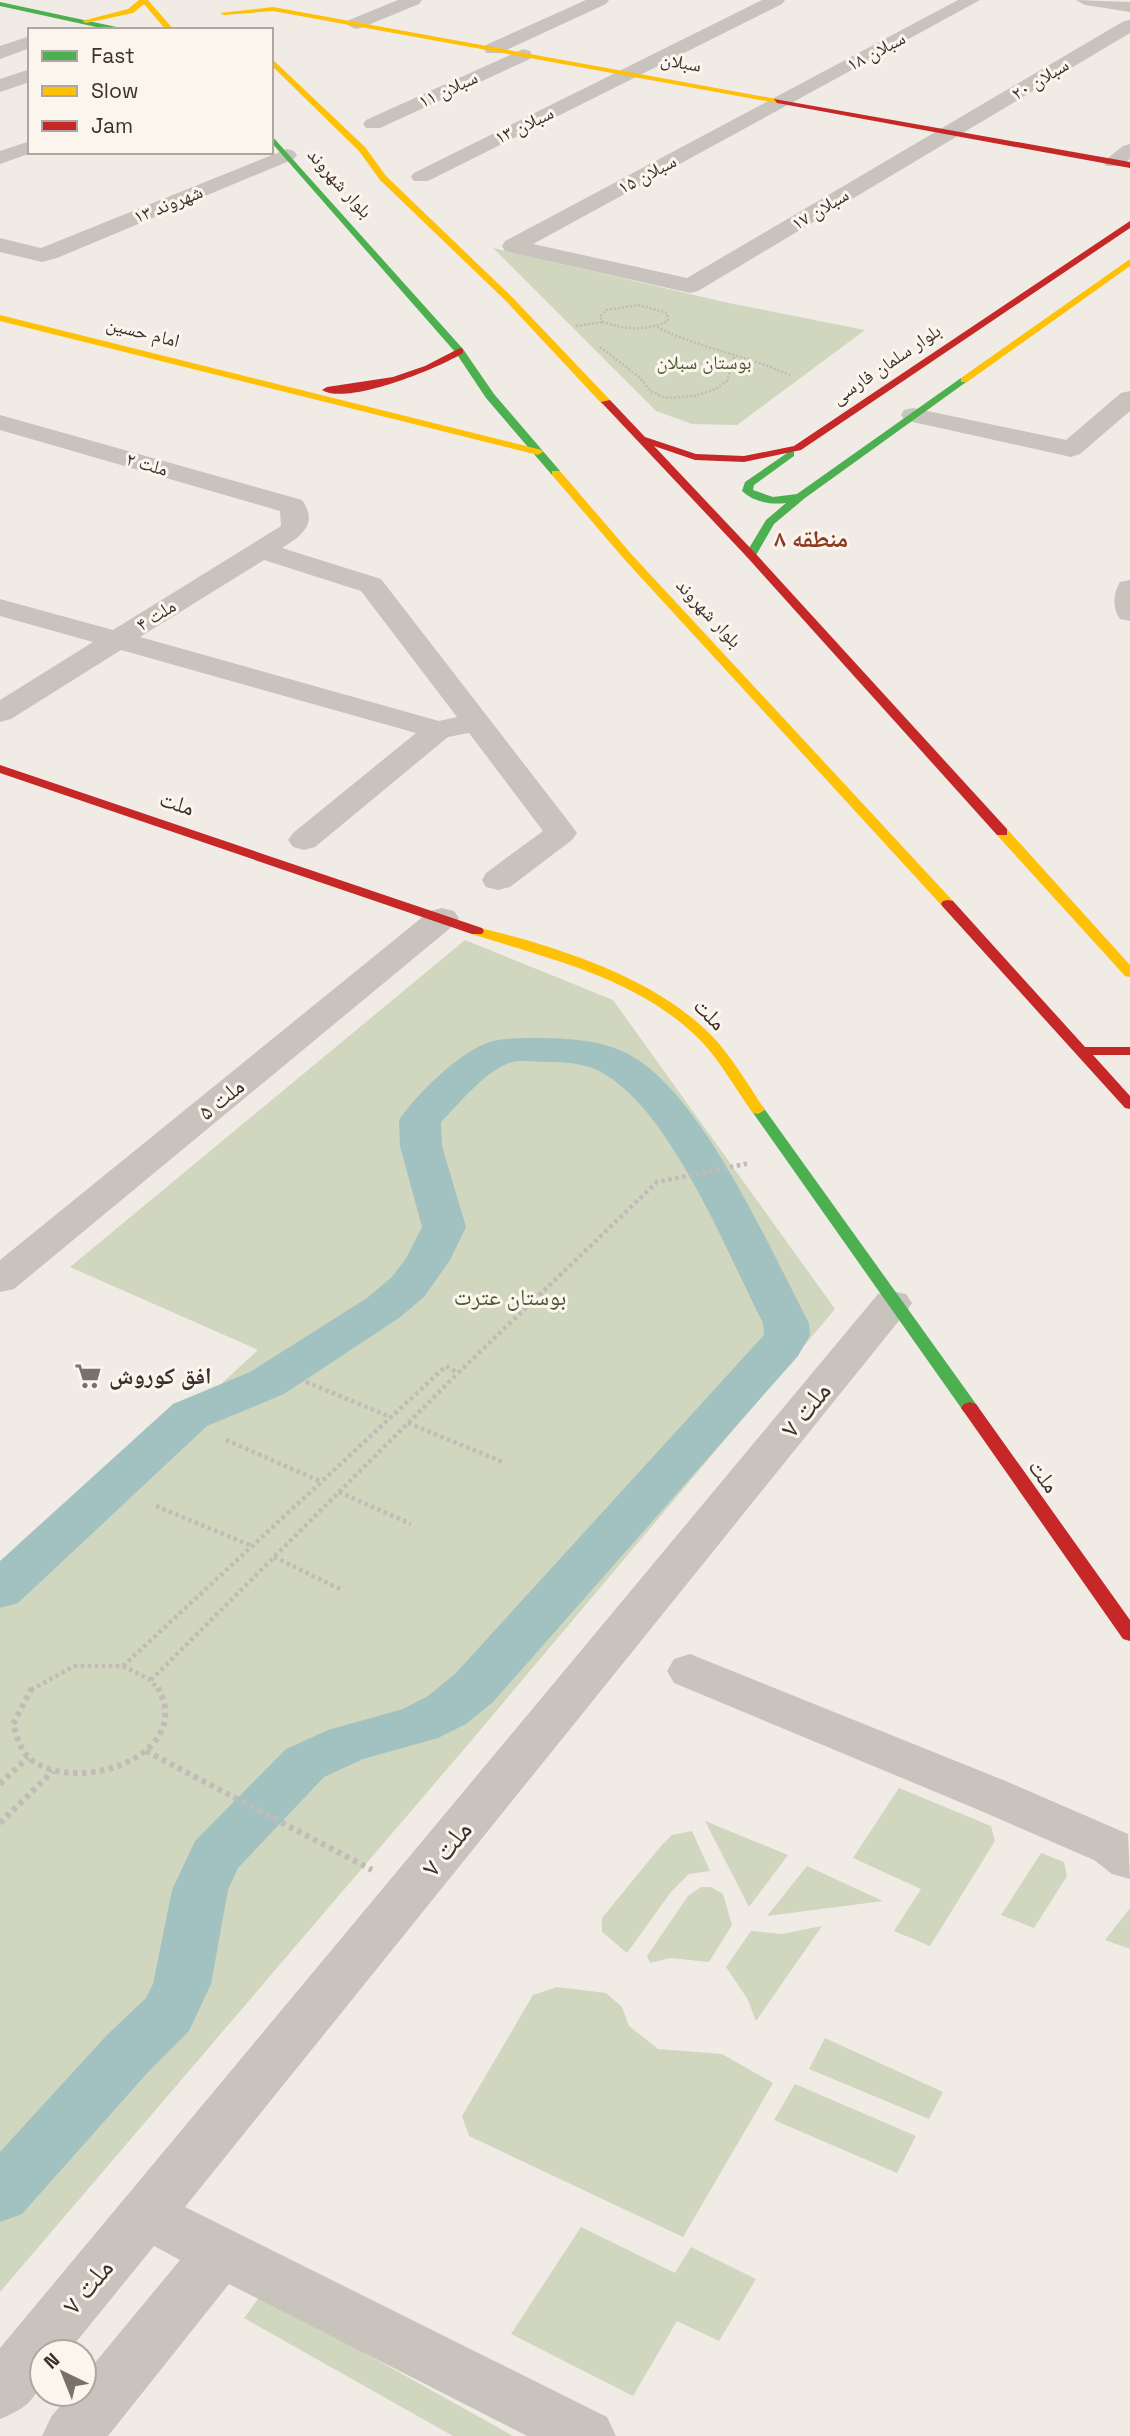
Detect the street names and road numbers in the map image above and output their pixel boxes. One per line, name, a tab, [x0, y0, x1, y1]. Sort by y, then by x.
street label: سبلان ۱۸	[842, 25, 910, 77]
street label: سبلان	[659, 46, 703, 78]
street label: سبلان ۲۰	[1007, 52, 1073, 106]
street label: سبلان ۱۱	[414, 64, 482, 114]
street label: سبلان ۱۳	[490, 100, 558, 150]
street label: بلوار شهروند	[302, 143, 378, 223]
street label: سبلان ۱۵	[613, 148, 681, 200]
street label: شهروند ۱۳	[130, 179, 206, 229]
street label: سبلان ۱۷	[787, 182, 853, 236]
street label: امام حسین	[103, 311, 182, 354]
street label: بلوار سلمان فارسی	[826, 318, 946, 410]
street label: ملت ۲	[123, 446, 171, 482]
street label: بلوار شهروند	[671, 573, 747, 653]
street label: ملت ۴	[131, 593, 181, 637]
street label: ملت	[156, 783, 198, 823]
street label: ملت	[687, 991, 733, 1037]
street label: ملت ۵	[192, 1071, 250, 1127]
street label: ملت ۷	[771, 1373, 839, 1445]
street label: ملت	[1022, 1453, 1066, 1499]
street label: ملت ۷	[412, 1812, 480, 1884]
street label: ملت ۷	[53, 2251, 121, 2321]

